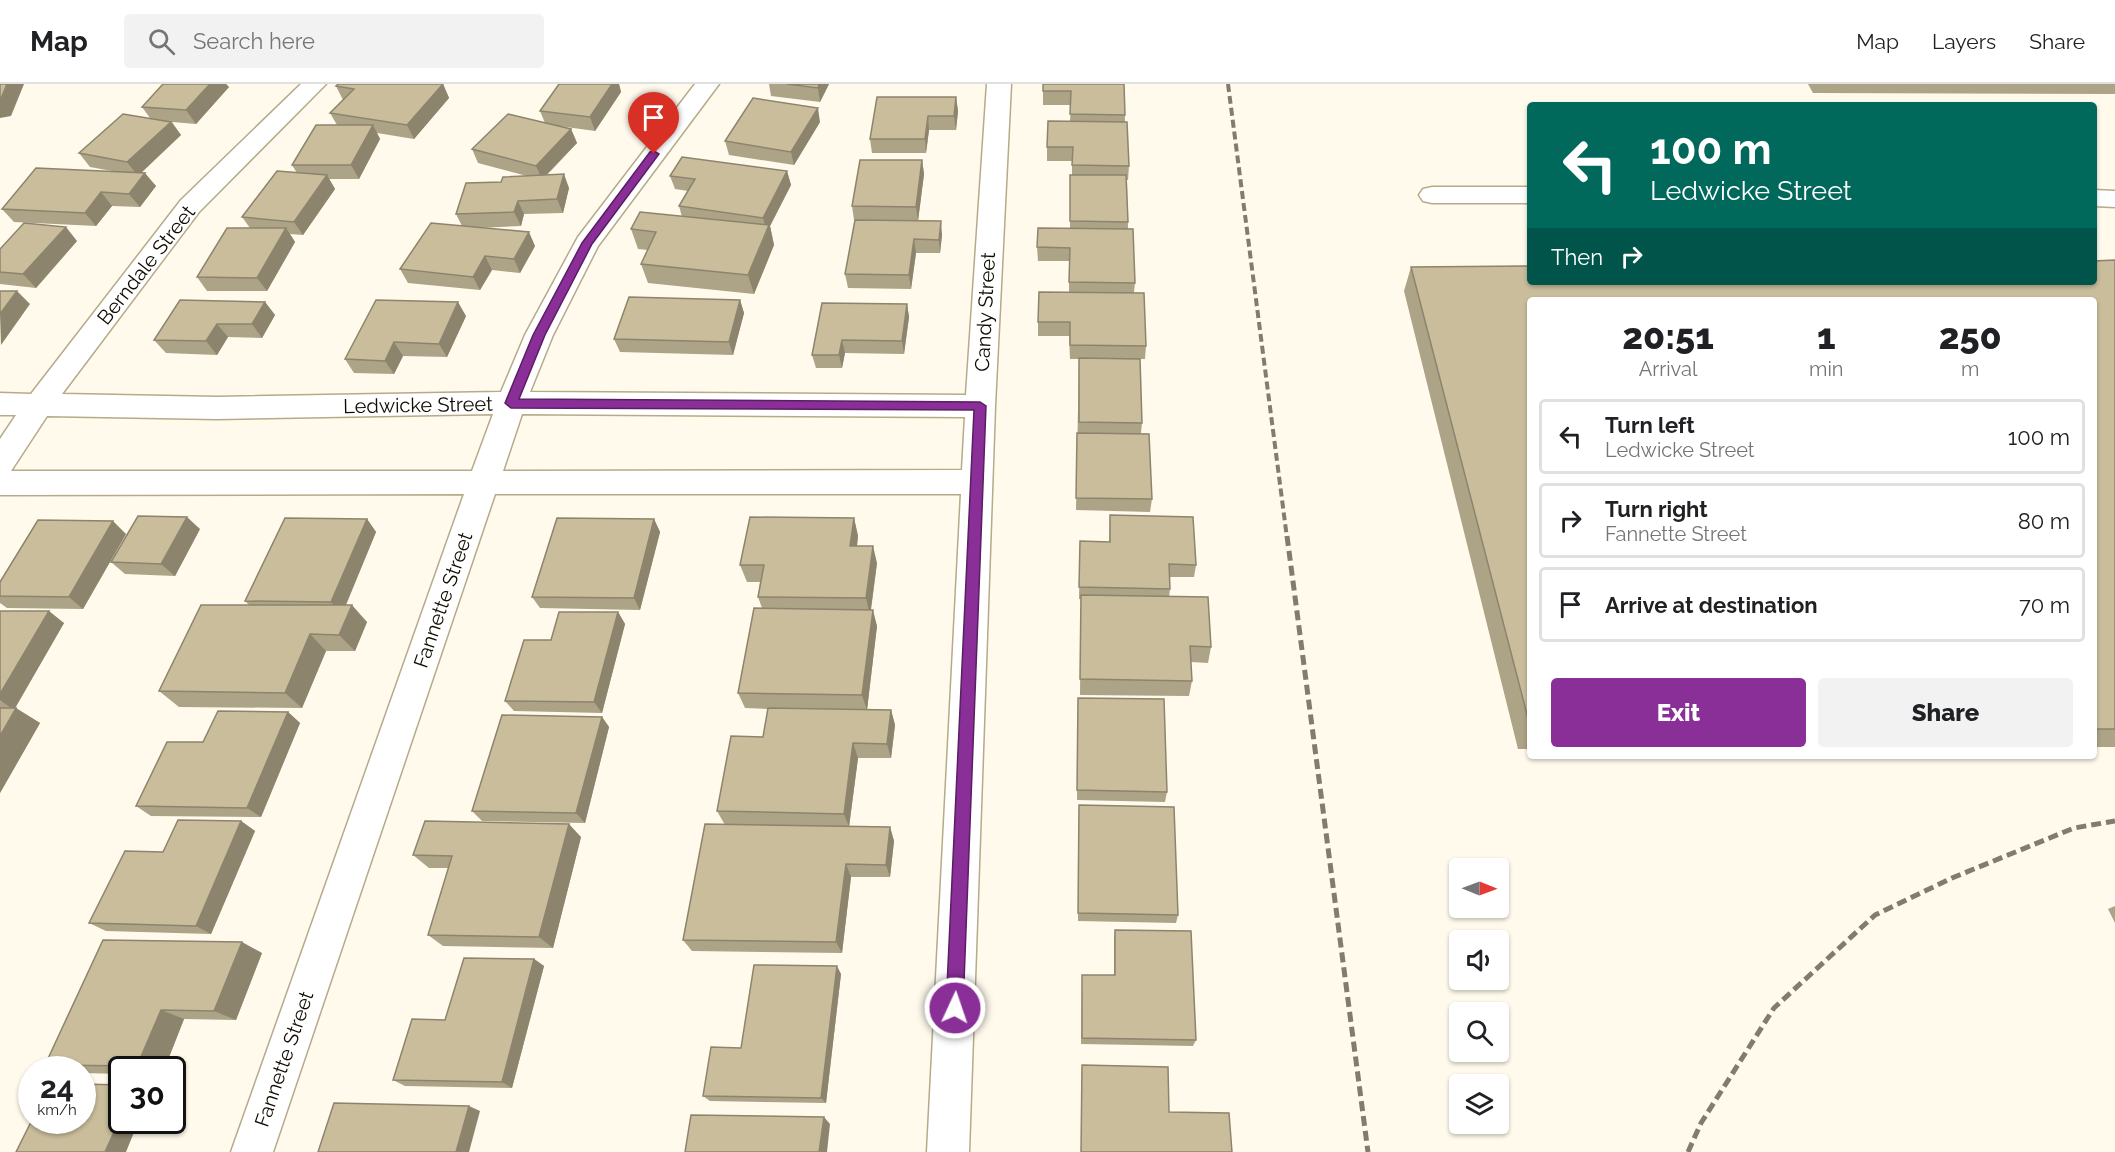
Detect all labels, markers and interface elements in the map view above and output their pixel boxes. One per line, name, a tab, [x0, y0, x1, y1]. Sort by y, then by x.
search box	[124, 14, 544, 68]
text: Map	[30, 25, 88, 58]
icon: search	[145, 25, 178, 58]
text: Search here	[193, 28, 315, 54]
text: Map	[1856, 29, 1899, 54]
text: Layers	[1932, 29, 1996, 54]
text: Share	[2029, 29, 2085, 54]
pin	[628, 92, 679, 154]
icon: arrive	[637, 101, 670, 134]
text: 100 m	[1650, 125, 1772, 174]
icon: left	[1551, 126, 1629, 204]
text: Ledwicke Street	[1650, 175, 1852, 206]
street label: Berndale Street	[92, 200, 200, 329]
icon: right	[1615, 240, 1648, 273]
text: Then	[1551, 244, 1603, 270]
street label: Candy Street	[970, 251, 1000, 372]
text: 20:51	[1622, 315, 1714, 357]
text: 1	[1817, 315, 1836, 357]
text: 250	[1939, 315, 2002, 357]
text: Arrival	[1639, 357, 1697, 381]
text: min	[1809, 357, 1843, 381]
text: m	[1961, 357, 1979, 381]
street label: Ledwicke Street	[343, 392, 493, 418]
text: Turn left	[1605, 412, 1695, 438]
icon: left	[1554, 420, 1587, 453]
text: 100 m	[2008, 424, 2070, 450]
text: Ledwicke Street	[1605, 438, 1755, 462]
text: Turn right	[1605, 496, 1708, 522]
icon: right	[1554, 504, 1587, 537]
text: 80 m	[2018, 508, 2070, 534]
text: Fannette Street	[1605, 522, 1747, 546]
street label: Fannette Street	[409, 529, 478, 671]
icon: arrive	[1554, 588, 1587, 621]
text: Arrive at destination	[1605, 592, 1818, 618]
text: 70 m	[2019, 592, 2070, 618]
button: Exit	[1551, 678, 1806, 747]
button: Share	[1818, 678, 2073, 747]
north arrow	[1449, 858, 1509, 918]
map controls	[1449, 858, 1509, 1134]
button: sound	[1449, 930, 1509, 990]
position arrow	[923, 976, 987, 1040]
street label: Fannette Street	[250, 988, 319, 1130]
button: search	[1449, 1002, 1509, 1062]
speed limit sign: 30	[108, 1056, 186, 1134]
text: 24	[40, 1070, 74, 1105]
button: layers	[1449, 1074, 1509, 1134]
text: km/h	[37, 1101, 77, 1119]

